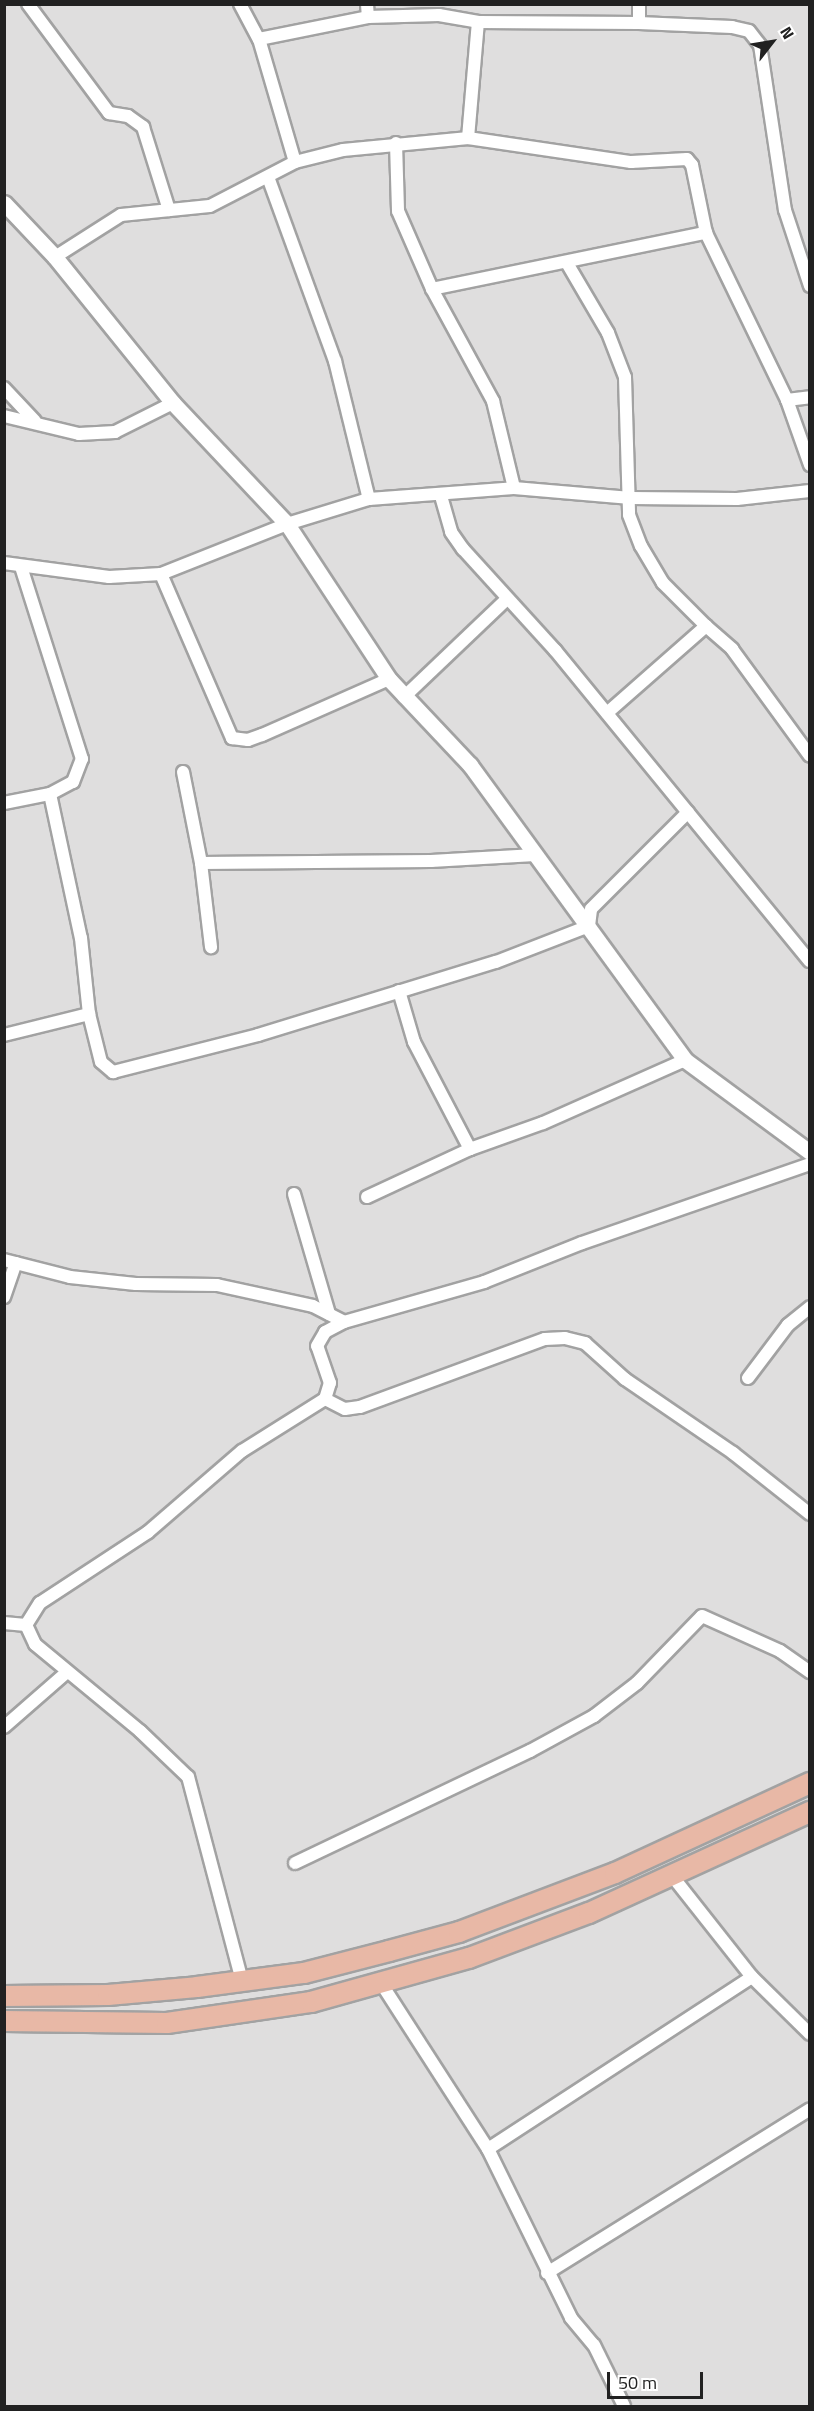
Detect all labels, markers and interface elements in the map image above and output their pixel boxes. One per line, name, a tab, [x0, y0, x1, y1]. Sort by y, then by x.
north arrow	[742, 12, 802, 72]
text: N	[774, 22, 801, 44]
scale bar	[610, 2360, 706, 2398]
text: 50 m	[618, 2369, 657, 2396]

